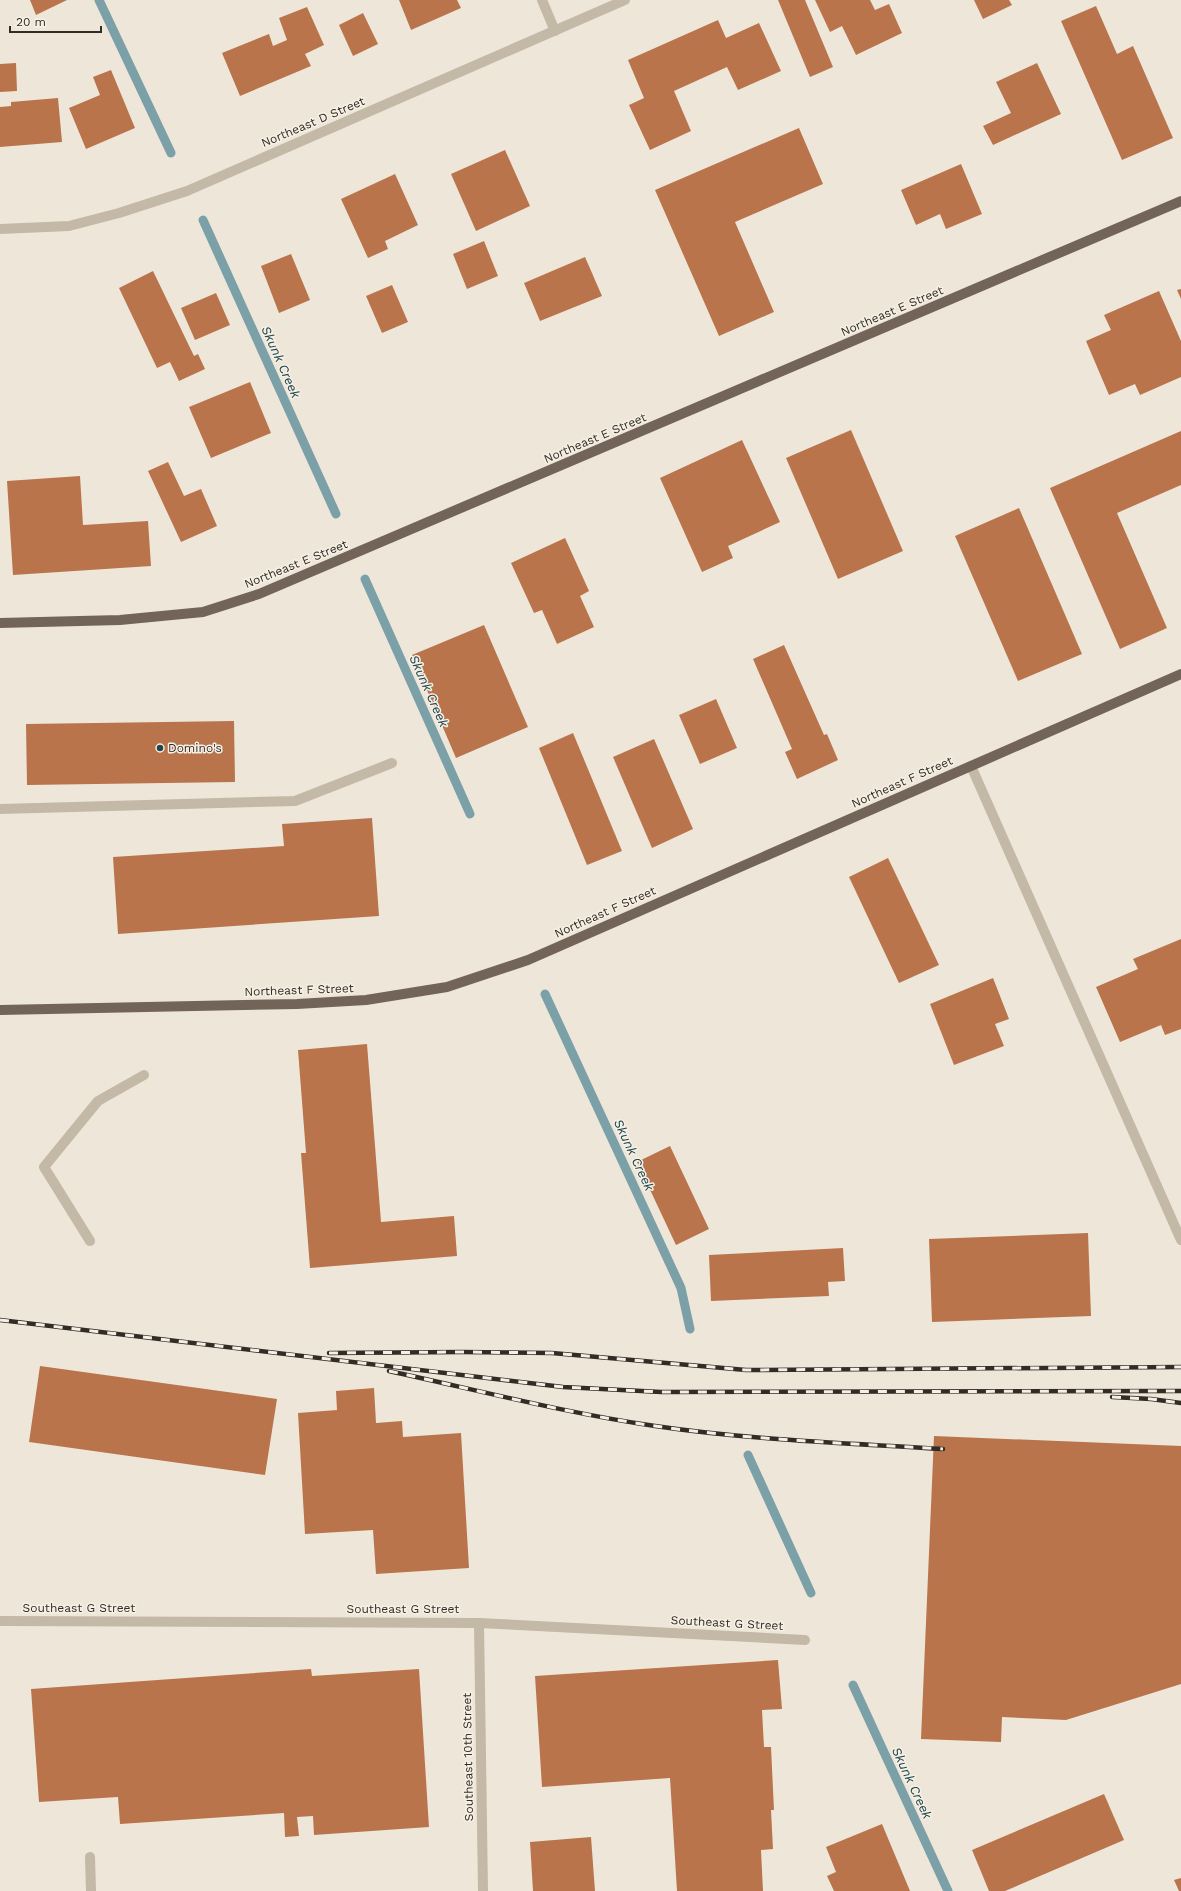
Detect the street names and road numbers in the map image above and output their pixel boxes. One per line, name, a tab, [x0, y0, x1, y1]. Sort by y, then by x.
street label: Northeast D Street	[259, 94, 367, 150]
street label: Northeast E Street	[839, 283, 945, 339]
street label: Northeast E Street	[542, 410, 648, 466]
street label: Northeast E Street	[242, 537, 350, 591]
street label: Northeast F Street	[849, 753, 955, 811]
street label: Northeast F Street	[552, 883, 658, 941]
street label: Northeast F Street	[244, 981, 354, 999]
street label: Southeast G Street	[23, 1601, 135, 1615]
street label: Southeast G Street	[347, 1602, 459, 1616]
street label: Southeast G Street	[670, 1613, 784, 1633]
street label: Southeast 10th Street	[460, 1693, 476, 1821]

